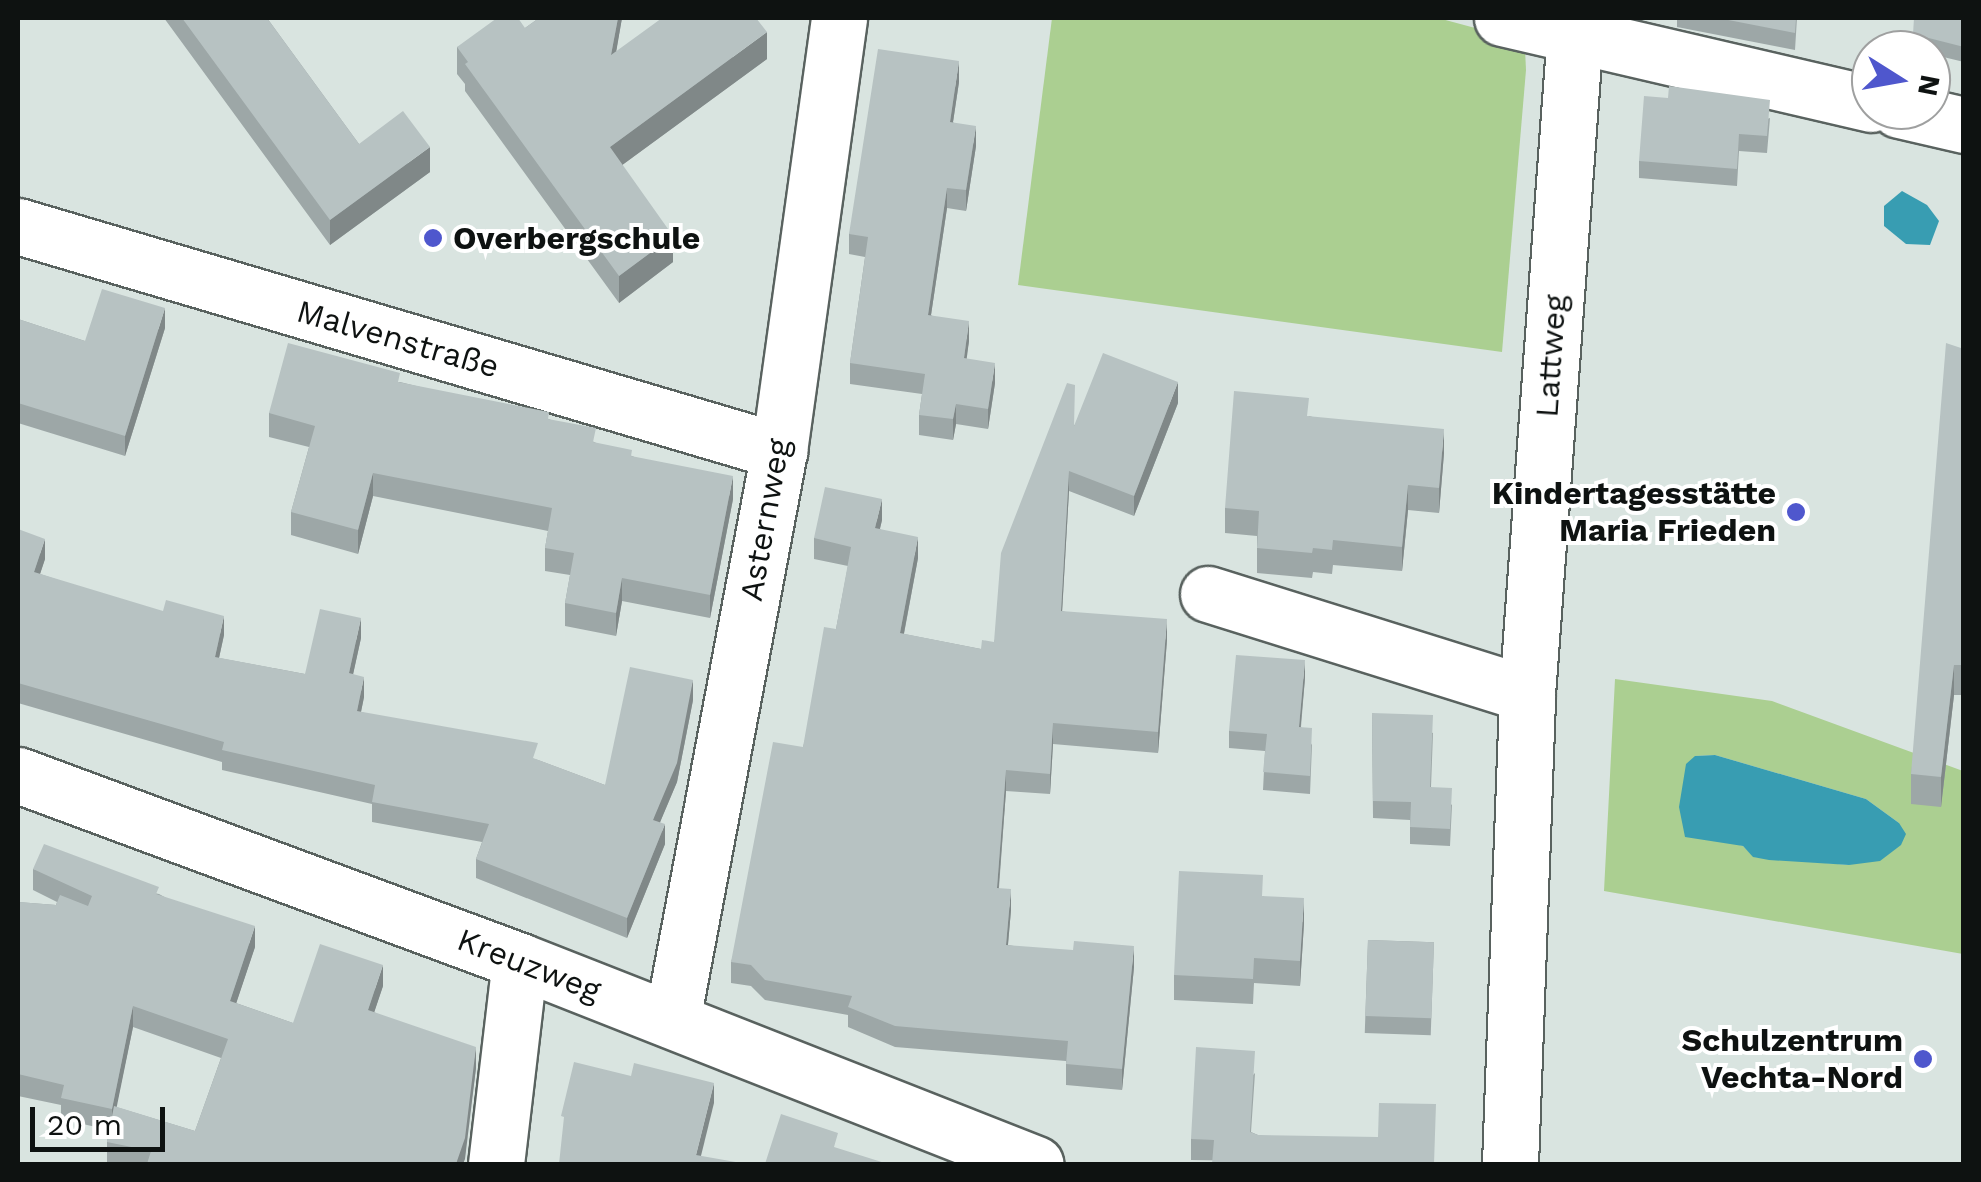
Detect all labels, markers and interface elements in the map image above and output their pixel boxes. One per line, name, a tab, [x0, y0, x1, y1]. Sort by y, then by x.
north arrow	[1851, 30, 1951, 130]
text: N	[1911, 72, 1947, 99]
place label: Overbergschule	[453, 219, 700, 257]
marker: Overbergschule	[422, 227, 444, 249]
street label: Malvenstraße	[292, 292, 504, 386]
street label: Lattweg	[1528, 293, 1574, 419]
street label: Asternweg	[732, 436, 798, 604]
place label: Kindertagesstätte Maria Frieden	[1492, 475, 1776, 550]
marker: Kindertagesstätte Maria Frieden	[1785, 501, 1807, 523]
street label: Kreuzweg	[452, 920, 606, 1010]
place label: Schulzentrum Vechta-Nord	[1682, 1022, 1903, 1097]
marker: Schulzentrum Vechta-Nord	[1912, 1048, 1934, 1070]
scale bar	[35, 1087, 170, 1149]
text: 20 m	[47, 1107, 122, 1142]

